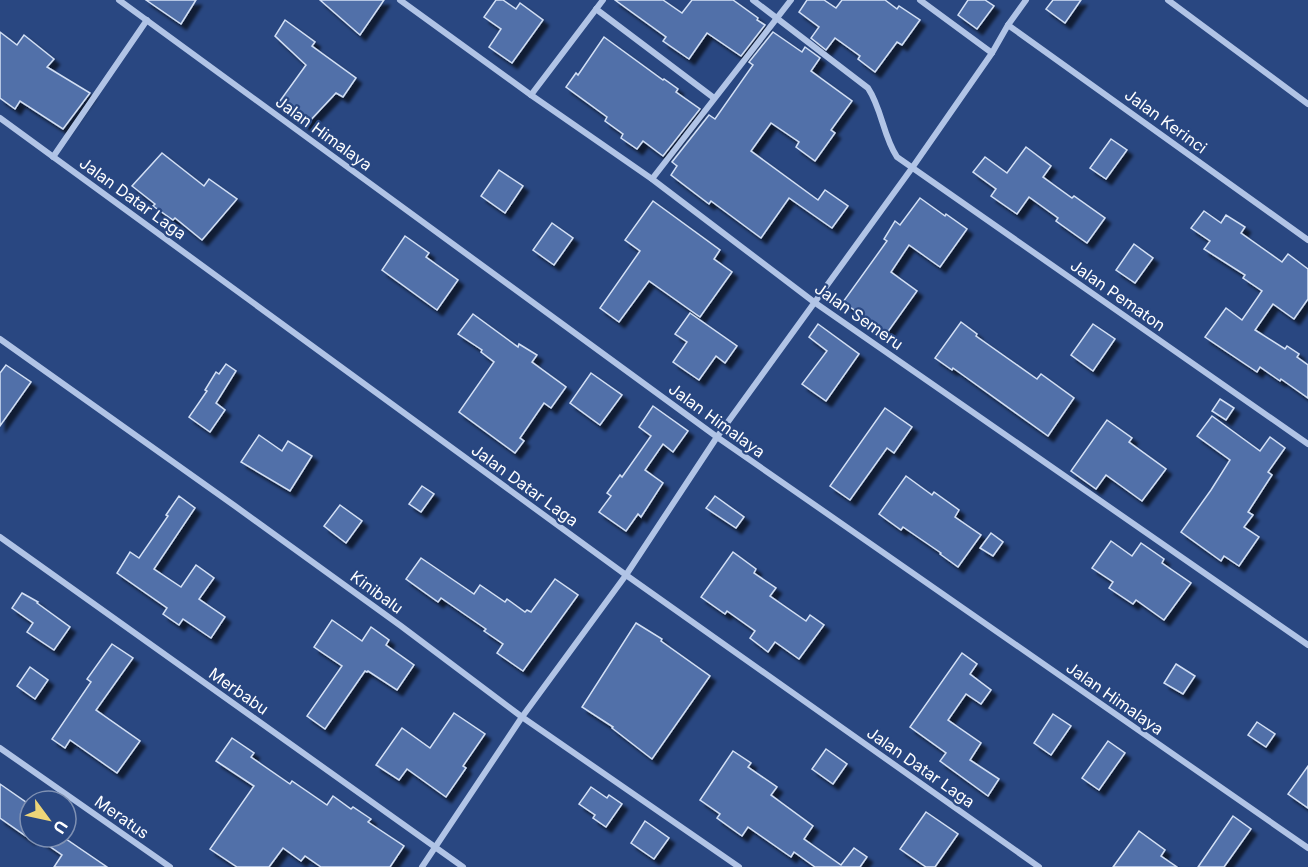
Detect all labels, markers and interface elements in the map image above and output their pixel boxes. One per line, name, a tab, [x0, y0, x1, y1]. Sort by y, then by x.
street label: Jalan Kerinci	[1121, 84, 1211, 158]
street label: Jalan Himalaya	[272, 91, 376, 175]
street label: Jalan Datar Laga	[76, 153, 190, 243]
street label: Jalan Pematon	[1067, 255, 1169, 335]
street label: Jalan Semeru	[811, 278, 907, 354]
street label: Jalan Himalaya	[665, 378, 769, 462]
street label: Jalan Datar Laga	[468, 440, 582, 530]
street label: Kinibalu	[347, 566, 407, 618]
street label: Jalan Himalaya	[1062, 657, 1168, 739]
street label: Merbabu	[205, 663, 273, 719]
street label: Jalan Datar Laga	[863, 722, 979, 812]
north arrow	[18, 789, 78, 849]
street label: Meratus	[91, 791, 153, 843]
text: U	[49, 817, 72, 838]

